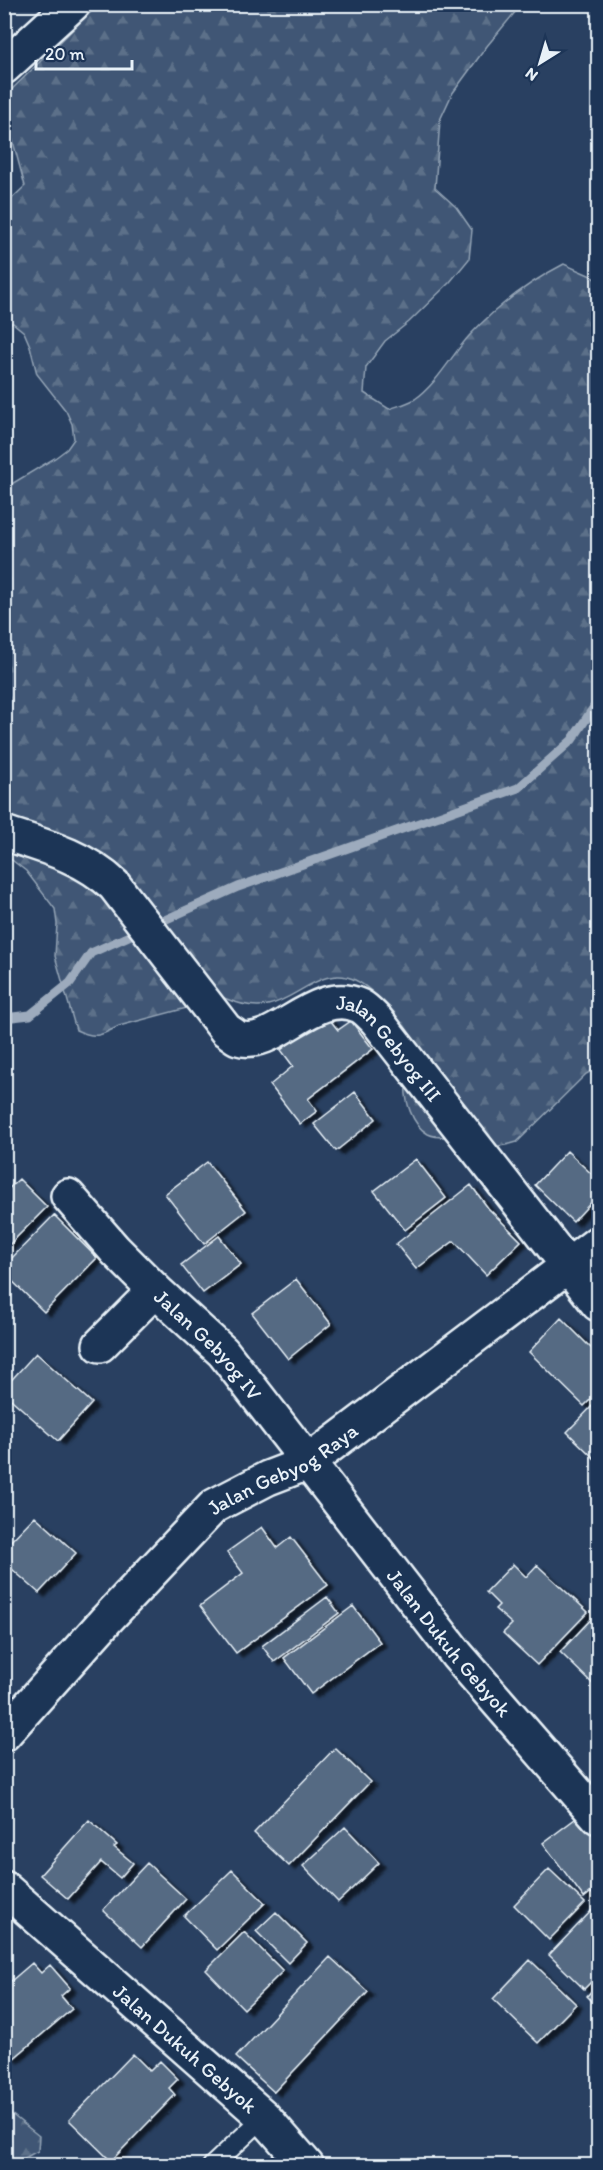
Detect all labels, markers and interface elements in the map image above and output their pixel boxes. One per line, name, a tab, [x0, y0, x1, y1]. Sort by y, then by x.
scale bar	[36, 33, 132, 71]
north arrow	[510, 33, 570, 93]
text: 20 m	[45, 43, 85, 65]
text: N	[521, 64, 541, 85]
street label: Jalan Gebyog III	[336, 989, 447, 1106]
street label: Jalan Gebyog IV	[149, 1283, 268, 1405]
street label: Jalan Gebyog Raya	[201, 1417, 362, 1519]
street label: Jalan Dukuh Gebyok	[382, 1563, 517, 1721]
street label: Jalan Dukuh Gebyok	[109, 1978, 263, 2118]

